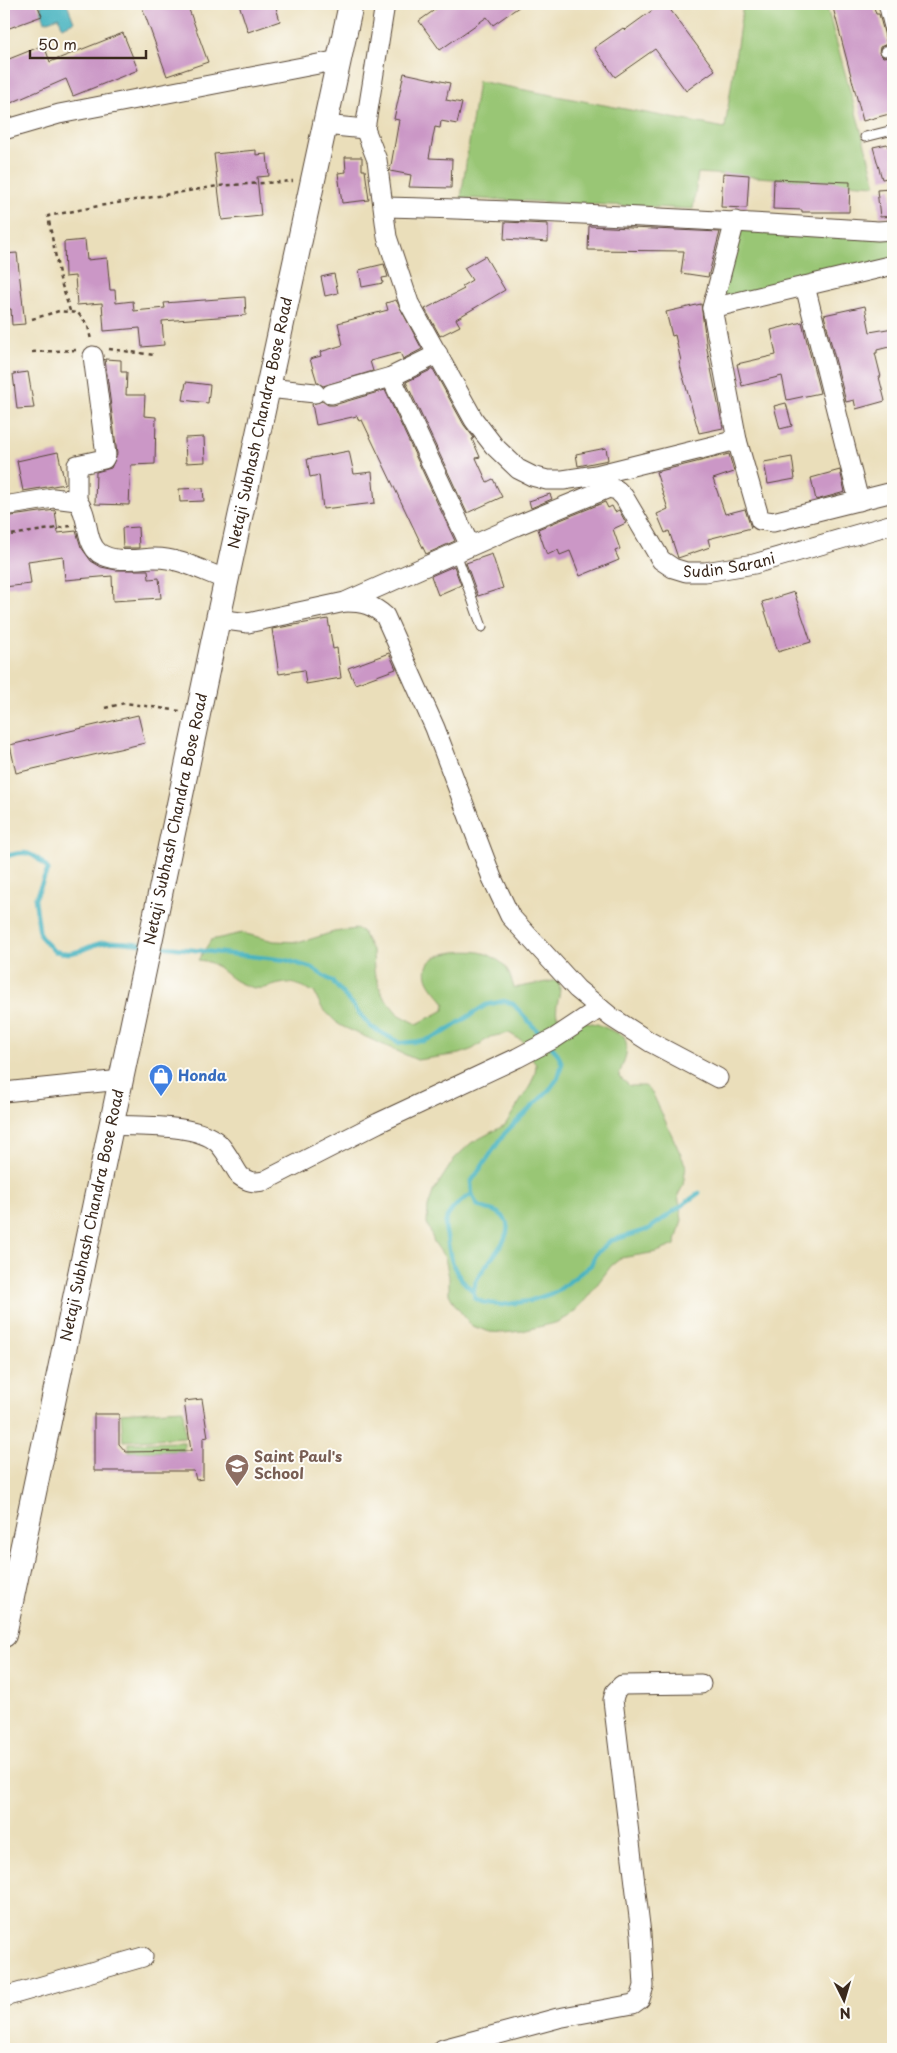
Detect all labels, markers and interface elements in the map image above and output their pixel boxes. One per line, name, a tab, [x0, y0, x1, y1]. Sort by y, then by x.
scale bar	[30, 28, 146, 60]
text: 50 m	[38, 32, 77, 55]
street label: Netaji Subhash Chandra Bose Road	[221, 295, 297, 550]
street label: Sudin Sarani	[683, 546, 778, 583]
street label: Netaji Subhash Chandra Bose Road	[137, 691, 212, 947]
shop icon: Honda	[148, 1063, 174, 1097]
place label: Honda	[178, 1063, 228, 1086]
street label: Netaji Subhash Chandra Bose Road	[53, 1087, 129, 1343]
place label: Saint Paul's School	[254, 1444, 342, 1484]
school or university icon: Saint Paul's School	[224, 1453, 250, 1487]
north arrow	[820, 1976, 870, 2026]
text: N	[839, 2003, 852, 2024]

